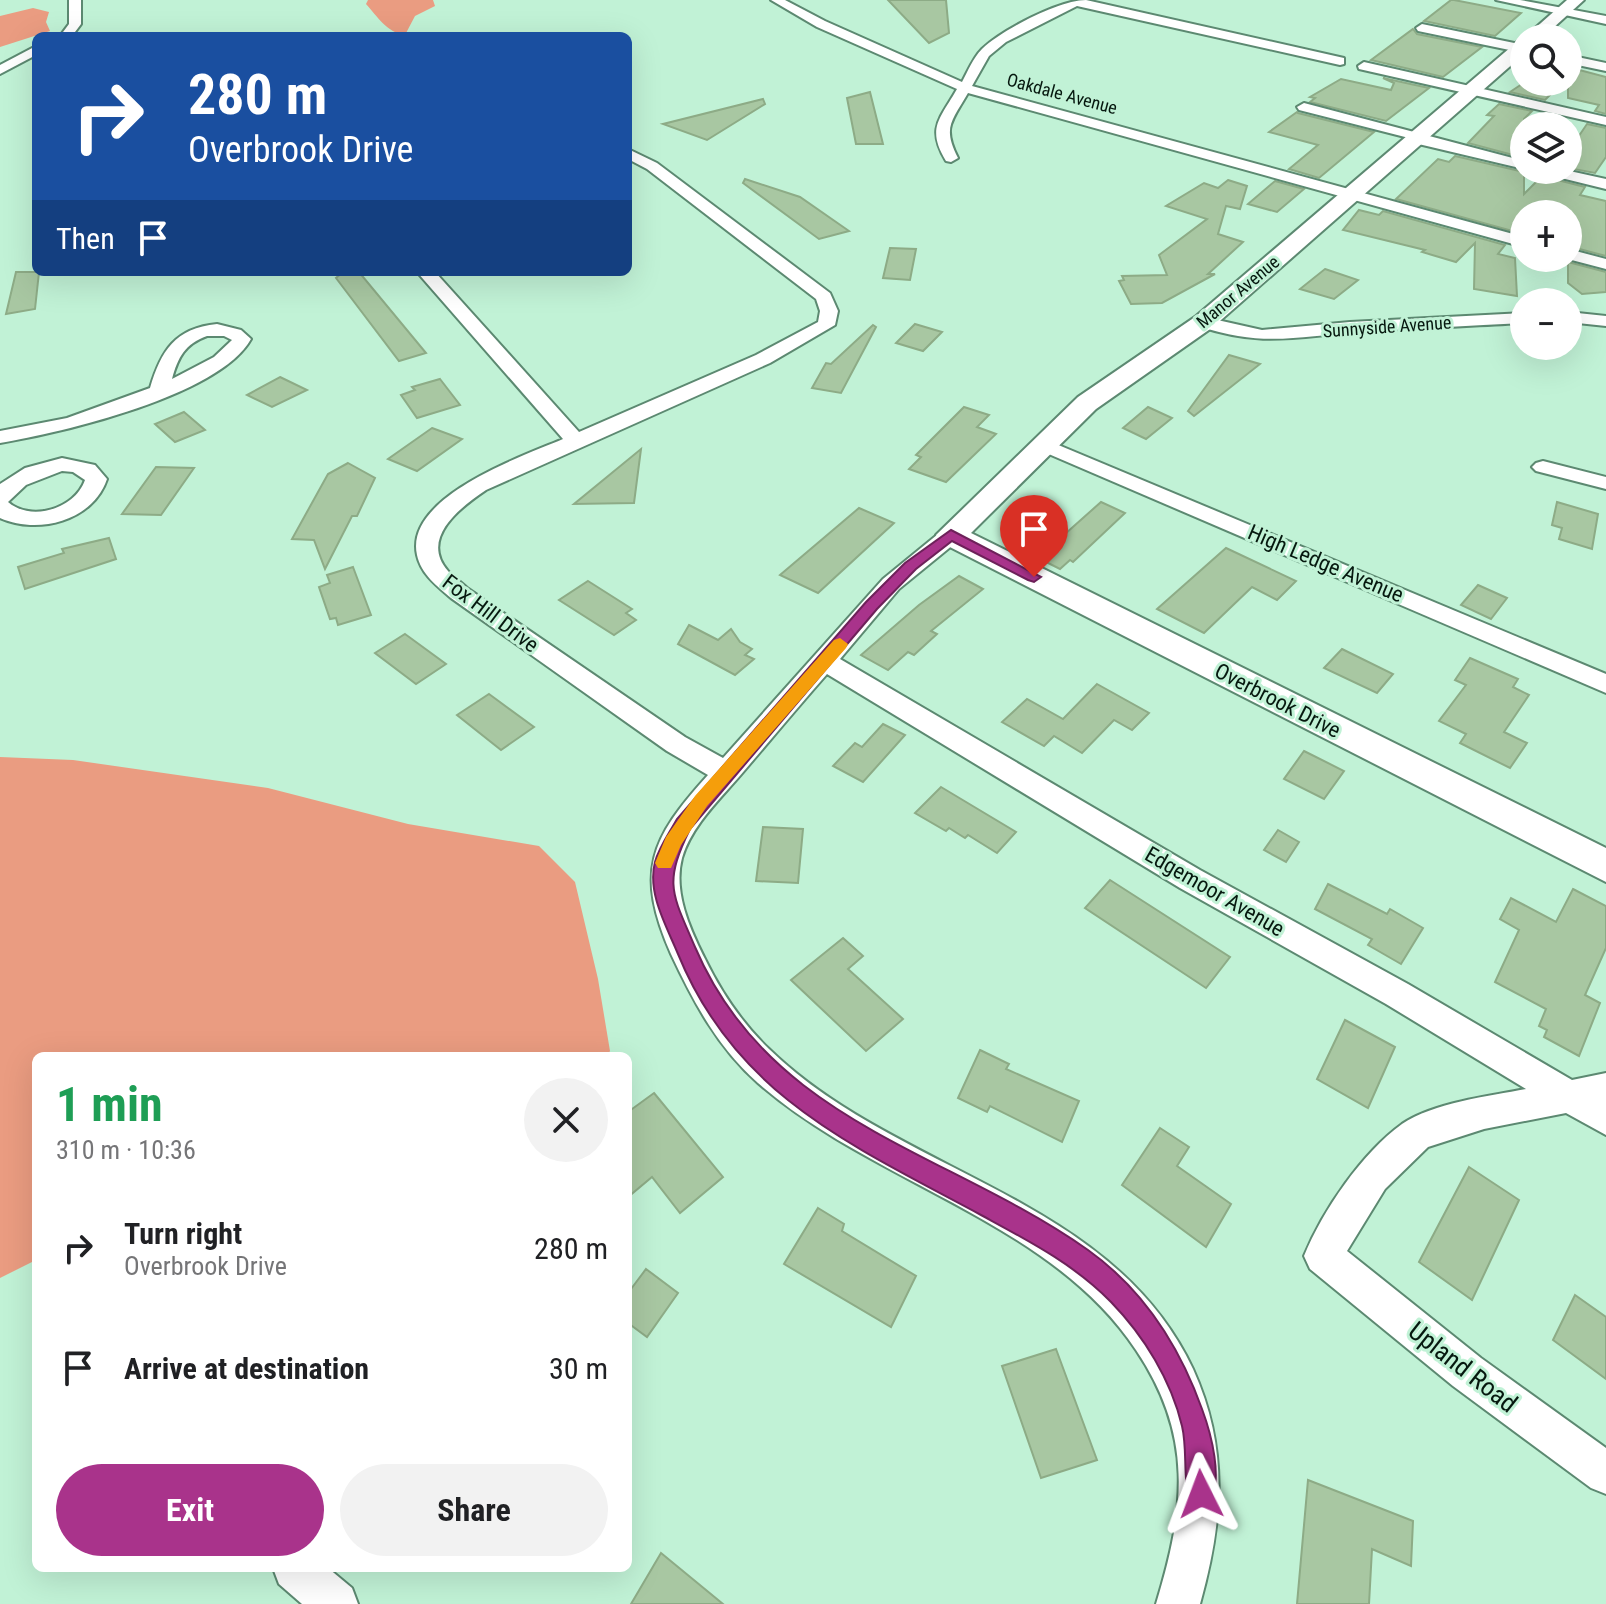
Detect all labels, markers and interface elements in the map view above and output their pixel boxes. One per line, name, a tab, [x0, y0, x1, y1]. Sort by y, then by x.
map controls	[1510, 24, 1582, 360]
button: search	[1510, 24, 1582, 96]
text: 280 m	[188, 62, 327, 128]
icon: right	[56, 64, 160, 168]
street label: Oakdale Avenue	[1005, 69, 1120, 118]
button: layers	[1510, 112, 1582, 184]
text: Overbrook Drive	[188, 129, 413, 171]
button: +	[1510, 200, 1582, 272]
icon: arrive	[131, 216, 175, 260]
text: Then	[56, 221, 115, 256]
street label: Manor Avenue	[1192, 251, 1283, 332]
button: −	[1510, 288, 1582, 360]
street label: Sunnyside Avenue	[1322, 312, 1452, 341]
pin	[1000, 495, 1068, 577]
icon: arrive	[1012, 507, 1056, 551]
street label: High Ledge Avenue	[1244, 519, 1407, 607]
street label: Fox Hill Drive	[438, 569, 544, 658]
street label: Overbrook Drive	[1211, 658, 1345, 743]
street label: Edgemoor Avenue	[1141, 841, 1289, 941]
text: 1 min	[56, 1076, 163, 1133]
button: close	[524, 1078, 608, 1162]
text: 310 m · 10:36	[56, 1135, 196, 1165]
text: Turn right	[124, 1216, 242, 1251]
icon: right	[56, 1226, 100, 1270]
text: 280 m	[534, 1231, 608, 1266]
text: Overbrook Drive	[124, 1251, 287, 1281]
street label: Upland Road	[1403, 1315, 1523, 1419]
icon: arrive	[56, 1346, 100, 1390]
text: Arrive at destination	[124, 1351, 369, 1386]
text: 30 m	[549, 1351, 608, 1386]
position arrow	[1159, 1452, 1243, 1536]
button: Exit	[56, 1464, 324, 1556]
button: Share	[340, 1464, 608, 1556]

